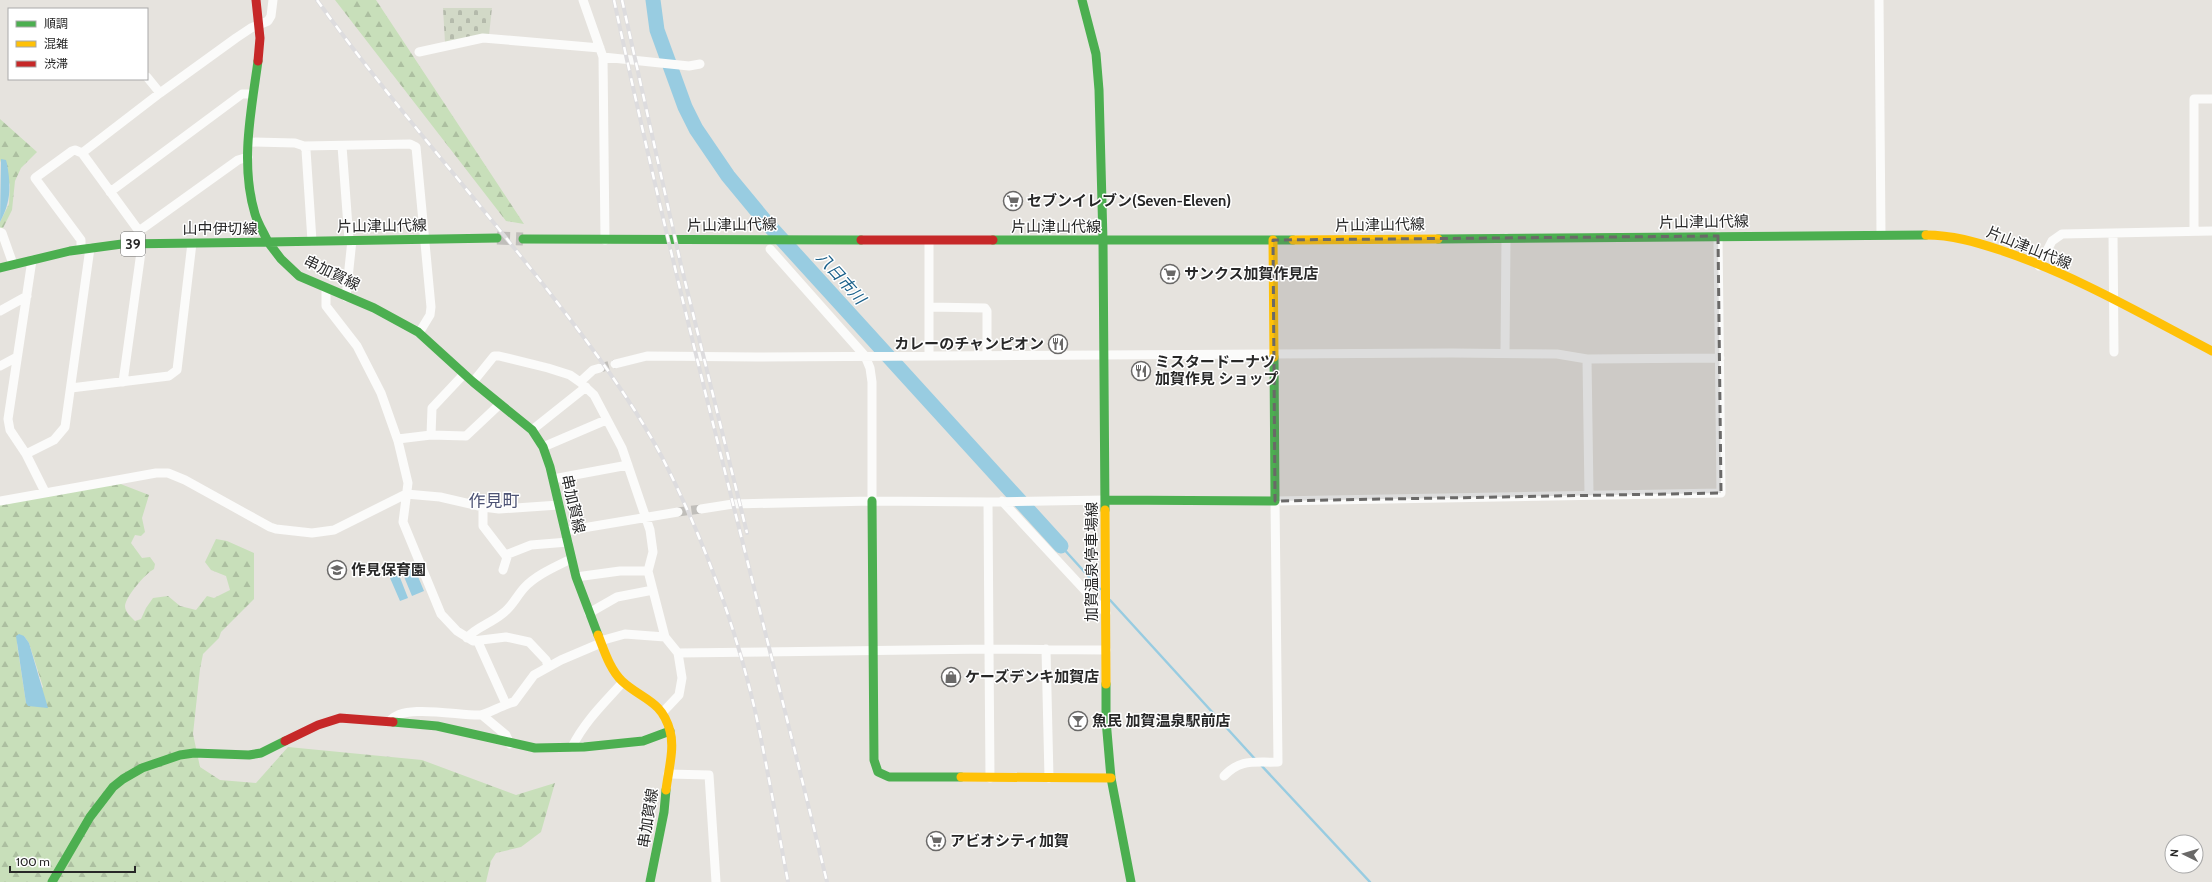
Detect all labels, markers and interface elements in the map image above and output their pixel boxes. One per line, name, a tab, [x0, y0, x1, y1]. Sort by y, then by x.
legend	[8, 8, 148, 80]
text: 順調	[44, 16, 68, 31]
text: 混雑	[44, 36, 68, 51]
text: 渋滞	[44, 56, 68, 71]
supermarket icon: セブンイレブン(Seven-Eleven)	[1002, 190, 1024, 212]
place label: セブンイレブン(Seven-Eleven)	[1027, 192, 1231, 210]
street label: 片山津山代線	[1659, 212, 1749, 232]
street label: 片山津山代線	[687, 215, 777, 235]
street label: 片山津山代線	[1335, 215, 1425, 235]
street label: 片山津山代線	[337, 216, 427, 236]
street label: 片山津山代線	[1011, 218, 1101, 236]
street label: 山中伊切線	[182, 220, 258, 238]
street label: 片山津山代線	[1984, 223, 2074, 273]
road number: 39	[121, 232, 145, 256]
water label: 八日市川	[813, 248, 871, 310]
street label: 串加賀線	[301, 252, 363, 294]
supermarket icon: サンクス加賀作見店	[1159, 263, 1181, 285]
place label: サンクス加賀作見店	[1184, 265, 1319, 283]
restaurant icon: カレーのチャンピオン	[1047, 333, 1069, 355]
place label: カレーのチャンピオン	[894, 335, 1044, 353]
place label: ミスタードーナツ 加賀作見 ショップ	[1155, 353, 1278, 388]
restaurant icon: ミスタードーナツ 加賀作見 ショップ	[1130, 360, 1152, 382]
street label: 串加賀線	[557, 473, 589, 535]
district label: 作見町	[469, 491, 520, 511]
street label: 加賀温泉停車場線	[1083, 502, 1101, 622]
school or university icon: 作見保育園	[326, 559, 348, 581]
place label: 作見保育園	[351, 561, 426, 579]
shop icon: ケーズデンキ加賀店	[940, 666, 962, 688]
place label: ケーズデンキ加賀店	[965, 668, 1099, 686]
bar icon: 魚民 加賀温泉駅前店	[1067, 710, 1089, 732]
place label: 魚民 加賀温泉駅前店	[1092, 712, 1230, 730]
street label: 串加賀線	[634, 787, 662, 849]
supermarket icon: アビオシティ加賀	[925, 830, 947, 852]
place label: アビオシティ加賀	[950, 832, 1069, 850]
north arrow	[2164, 834, 2204, 874]
scale bar	[10, 848, 135, 874]
text: N	[2167, 849, 2181, 858]
text: 100 m	[16, 854, 50, 869]

